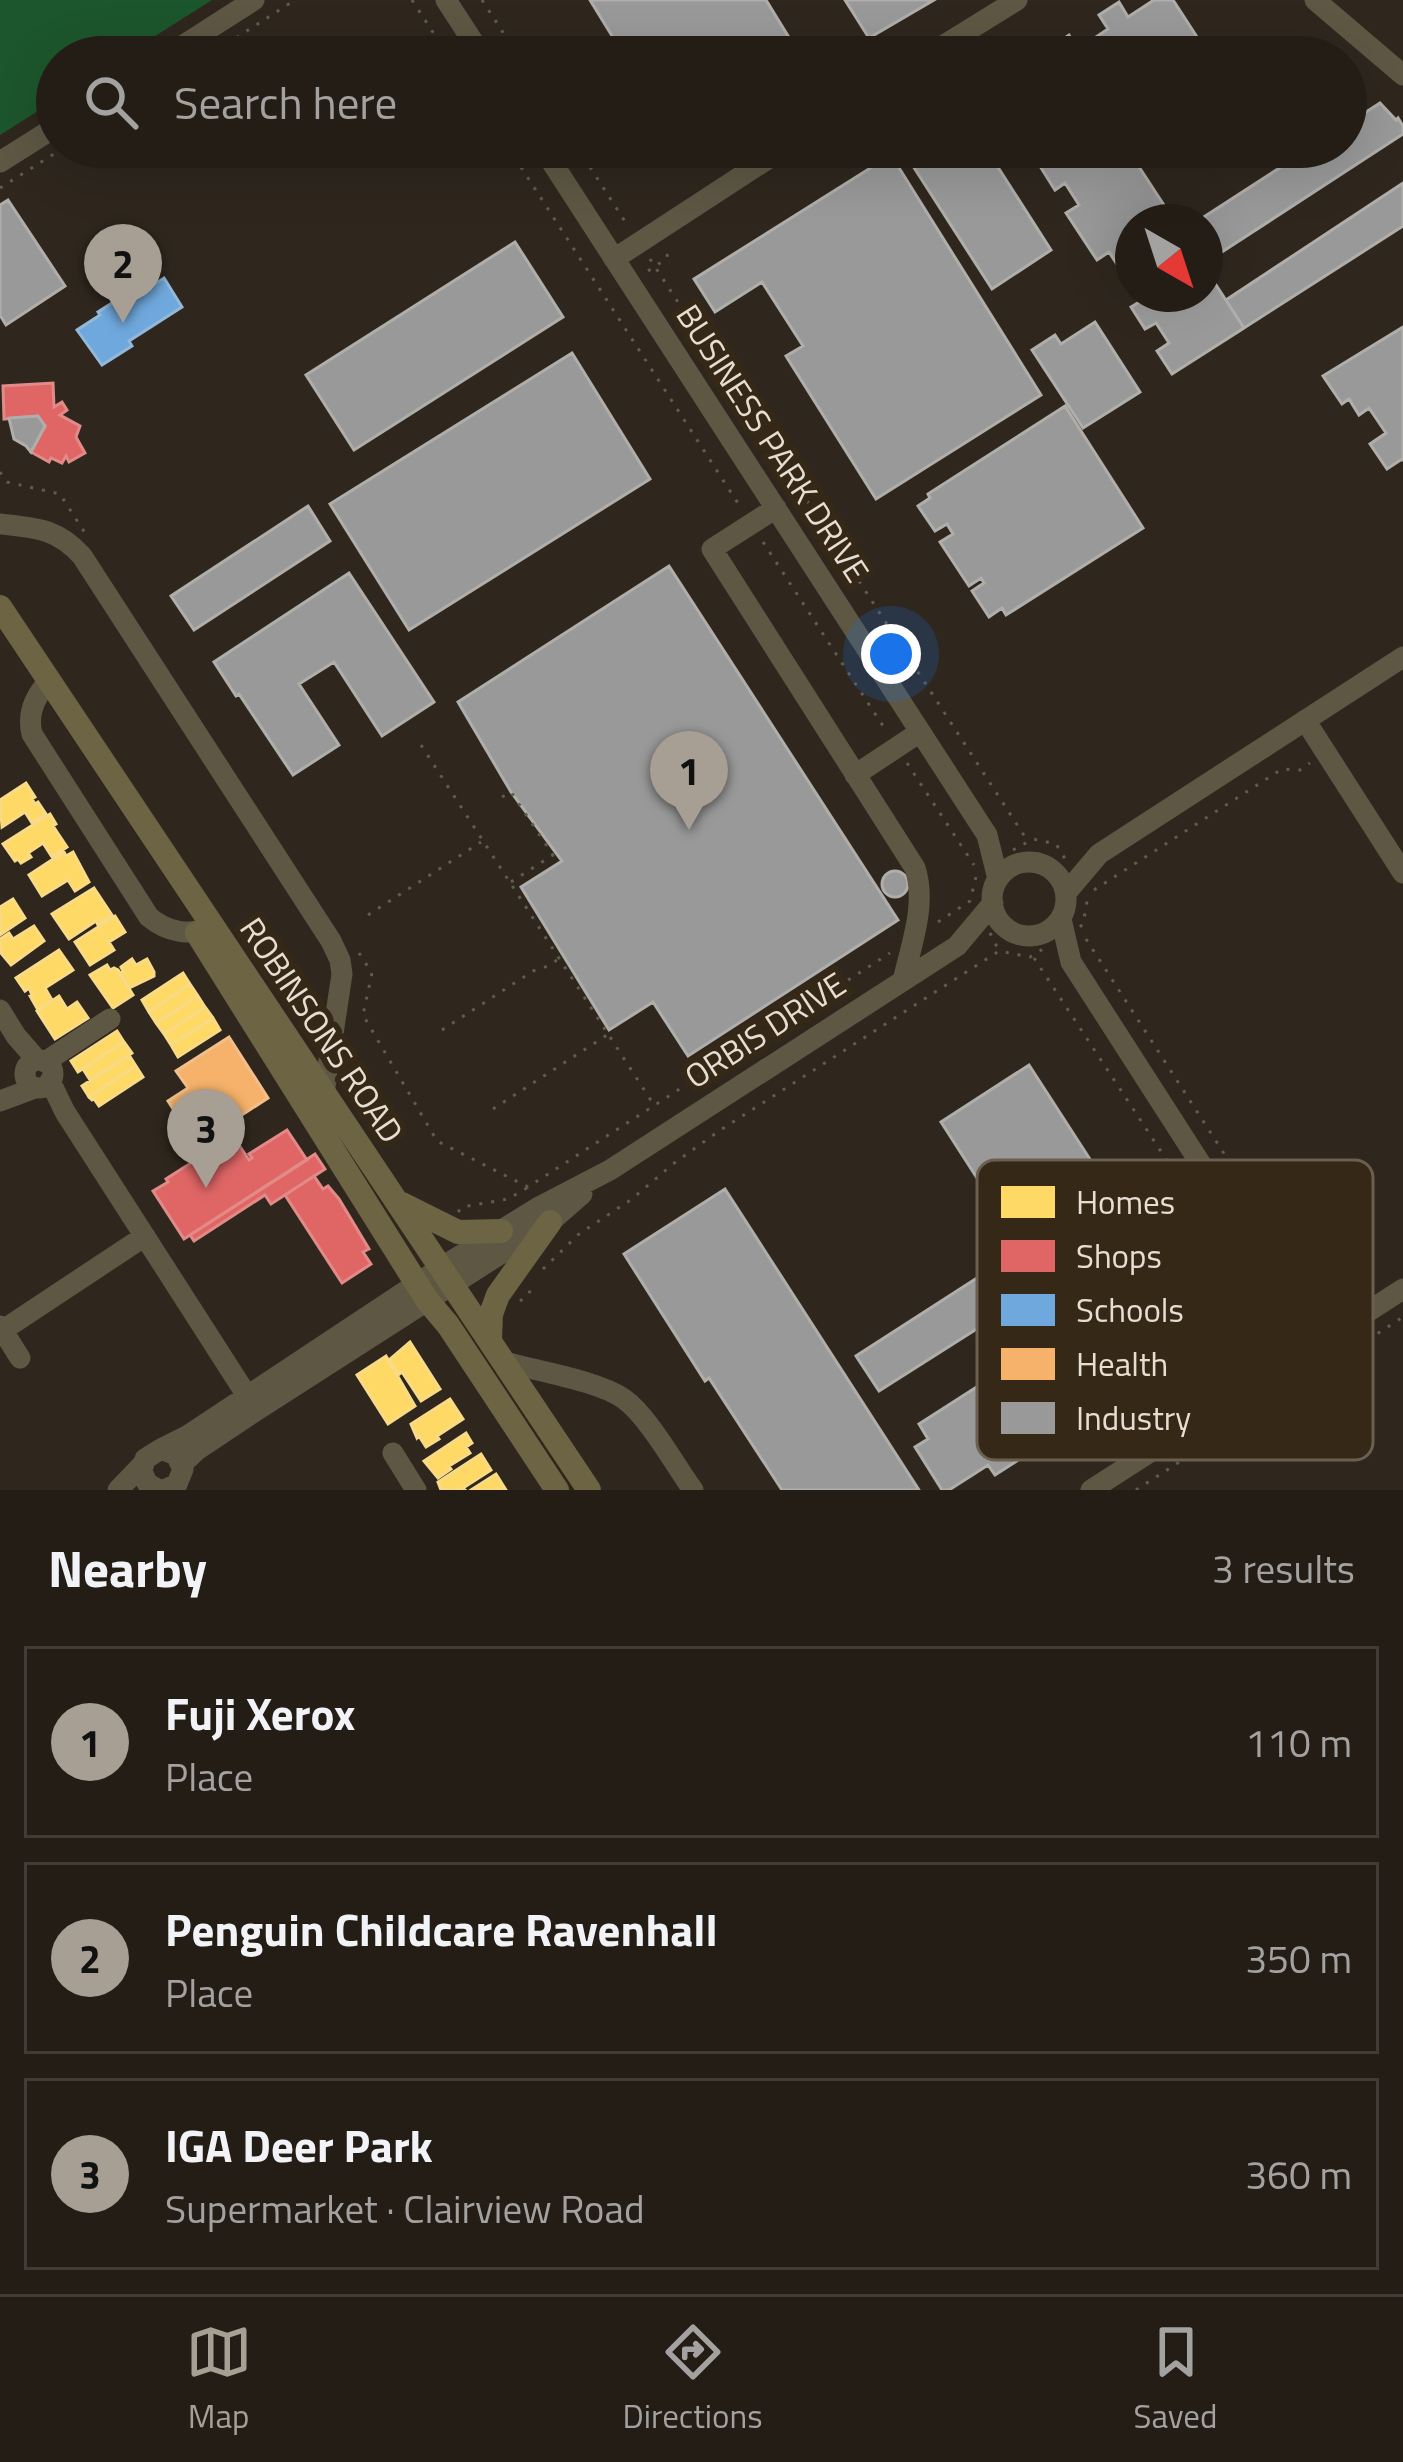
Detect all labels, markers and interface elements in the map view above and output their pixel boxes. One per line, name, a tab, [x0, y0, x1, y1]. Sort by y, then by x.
search box	[36, 36, 1367, 168]
text: Search here	[174, 68, 397, 136]
icon: search	[78, 69, 144, 135]
north arrow	[1115, 204, 1223, 312]
pin: 2	[84, 224, 162, 323]
street label: BUSINESS PARK DRIVE	[664, 294, 882, 592]
your location	[861, 624, 921, 684]
pin: 1	[650, 731, 728, 830]
street label: ROBINSONS ROAD	[228, 907, 416, 1153]
street label: ORBIS DRIVE	[675, 959, 855, 1101]
pin: 3	[167, 1089, 245, 1188]
legend	[977, 1160, 1373, 1460]
text: Homes	[1076, 1177, 1175, 1227]
text: Shops	[1076, 1231, 1162, 1281]
text: Schools	[1076, 1285, 1184, 1335]
text: Health	[1076, 1339, 1168, 1389]
text: Industry	[1076, 1393, 1191, 1443]
text: Nearby	[48, 1529, 207, 1607]
text: 3 results	[1212, 1539, 1355, 1598]
text: Fuji Xerox	[165, 1679, 355, 1747]
text: 1	[79, 1713, 101, 1772]
text: 110 m	[1245, 1713, 1352, 1772]
text: Place	[165, 1747, 253, 1806]
text: Penguin Childcare Ravenhall	[165, 1895, 718, 1963]
text: 2	[79, 1929, 101, 1988]
text: 350 m	[1245, 1929, 1352, 1988]
text: Place	[165, 1963, 253, 2022]
text: IGA Deer Park	[165, 2111, 433, 2179]
text: 3	[79, 2145, 101, 2204]
text: 360 m	[1245, 2145, 1352, 2204]
text: Supermarket · Clairview Road	[165, 2179, 645, 2238]
tab: Map	[186, 2319, 252, 2441]
tab: Directions	[623, 2319, 763, 2441]
tab: Saved	[1134, 2319, 1217, 2441]

